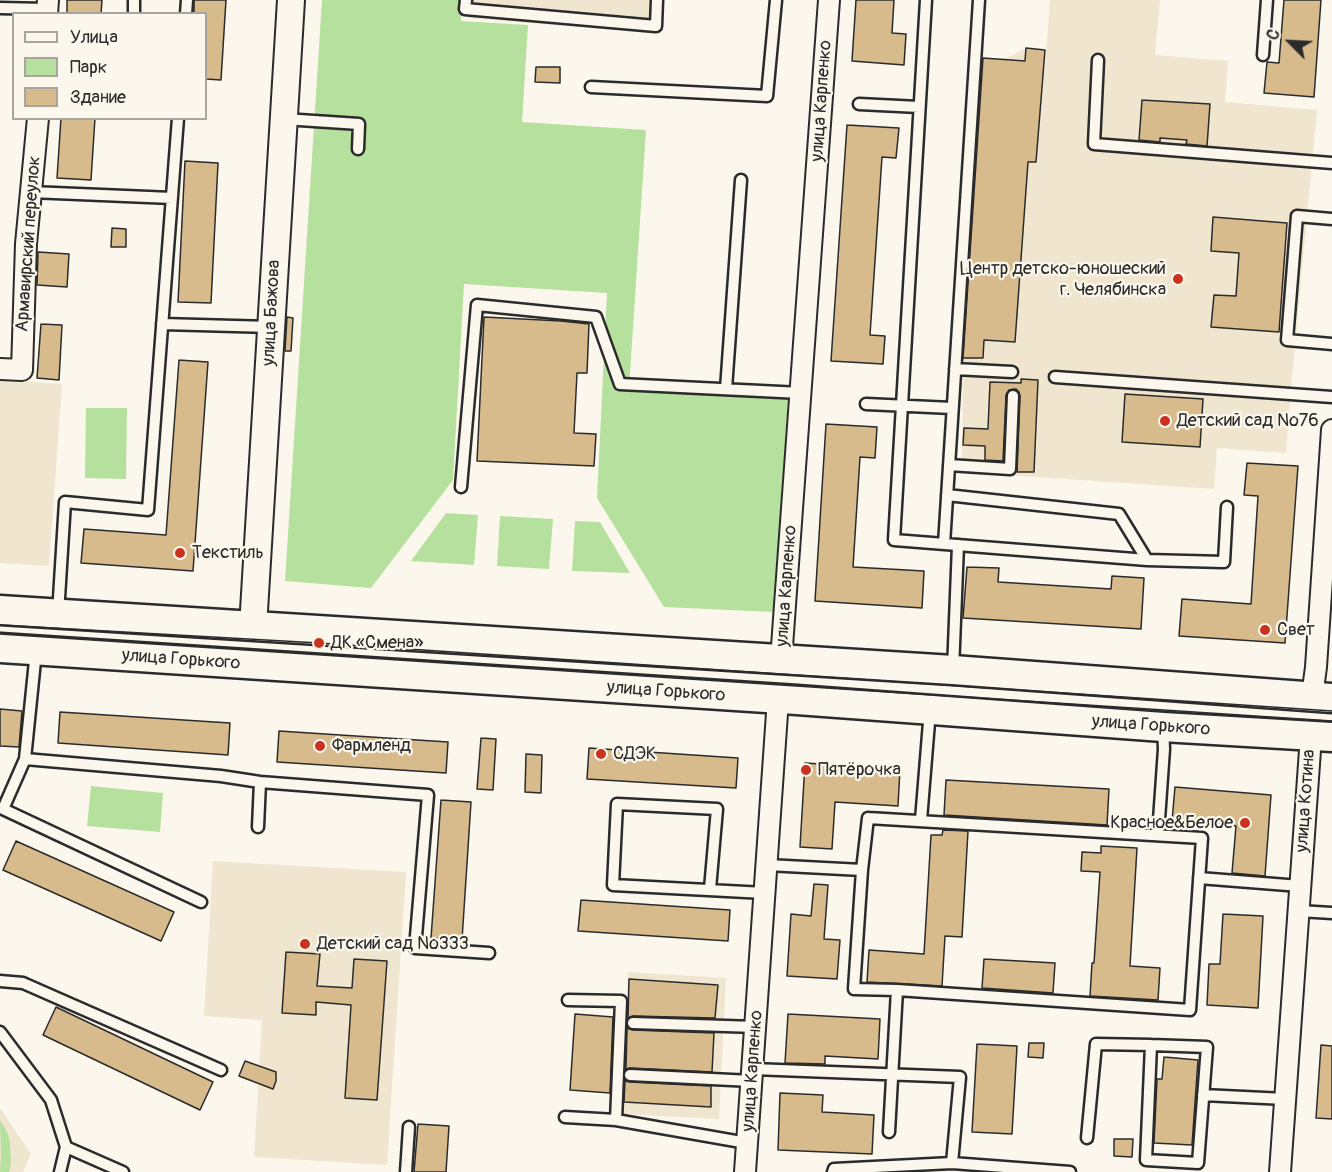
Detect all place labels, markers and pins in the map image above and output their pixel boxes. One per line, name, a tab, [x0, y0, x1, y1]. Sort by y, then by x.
place label: Центр детско-юношеский г. Челябинска	[960, 258, 1166, 300]
marker: Центр детско-юношеский г. Челябинска	[1171, 272, 1185, 286]
place label: Детский сад №76	[1177, 410, 1319, 432]
marker: Детский сад №76	[1158, 414, 1172, 428]
place label: Текстиль	[192, 542, 264, 564]
marker: Текстиль	[173, 546, 187, 560]
place label: Свет	[1277, 619, 1315, 641]
marker: Свет	[1258, 623, 1272, 637]
place label: ДК «Смена»	[331, 632, 423, 654]
marker: ДК «Смена»	[312, 636, 326, 650]
place label: Фармленд	[332, 735, 411, 757]
marker: Фармленд	[313, 739, 327, 753]
place label: СДЭК	[613, 743, 656, 765]
marker: СДЭК	[594, 747, 608, 761]
place label: Пятёрочка	[818, 759, 901, 781]
marker: Пятёрочка	[799, 763, 813, 777]
place label: Красное&Белое	[1110, 812, 1233, 834]
marker: Красное&Белое	[1238, 816, 1252, 830]
place label: Детский сад №333	[317, 933, 469, 955]
marker: Детский сад №333	[298, 937, 312, 951]

